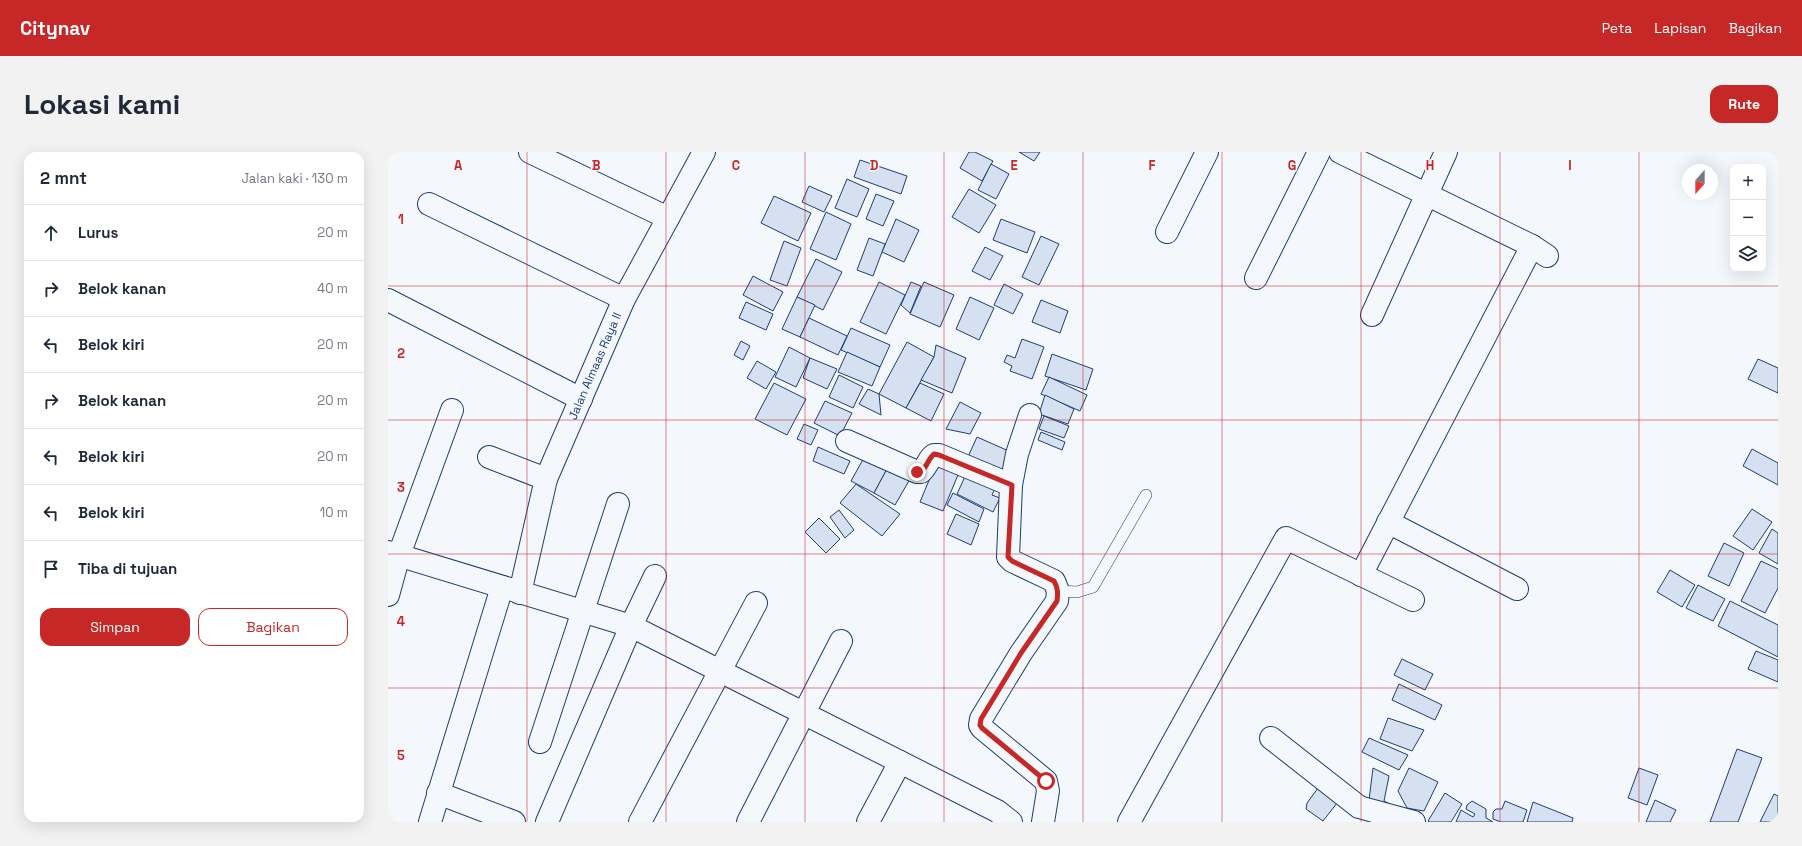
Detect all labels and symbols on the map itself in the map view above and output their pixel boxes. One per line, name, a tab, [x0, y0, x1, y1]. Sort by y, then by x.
text: A	[454, 157, 463, 174]
text: B	[592, 157, 601, 174]
text: C	[732, 157, 740, 174]
text: D	[870, 157, 879, 174]
text: E	[1010, 157, 1018, 174]
text: F	[1149, 157, 1156, 174]
text: G	[1288, 157, 1296, 174]
text: H	[1426, 157, 1434, 174]
text: I	[1568, 157, 1572, 174]
north arrow	[1682, 164, 1718, 200]
text: 1	[398, 211, 404, 228]
street label: Jalan Almaas Raya II	[565, 310, 625, 422]
text: 2	[397, 345, 405, 362]
route end	[908, 463, 926, 481]
text: 3	[397, 479, 405, 496]
text: 4	[397, 613, 405, 630]
text: 5	[397, 747, 405, 764]
route start	[1037, 772, 1055, 790]

